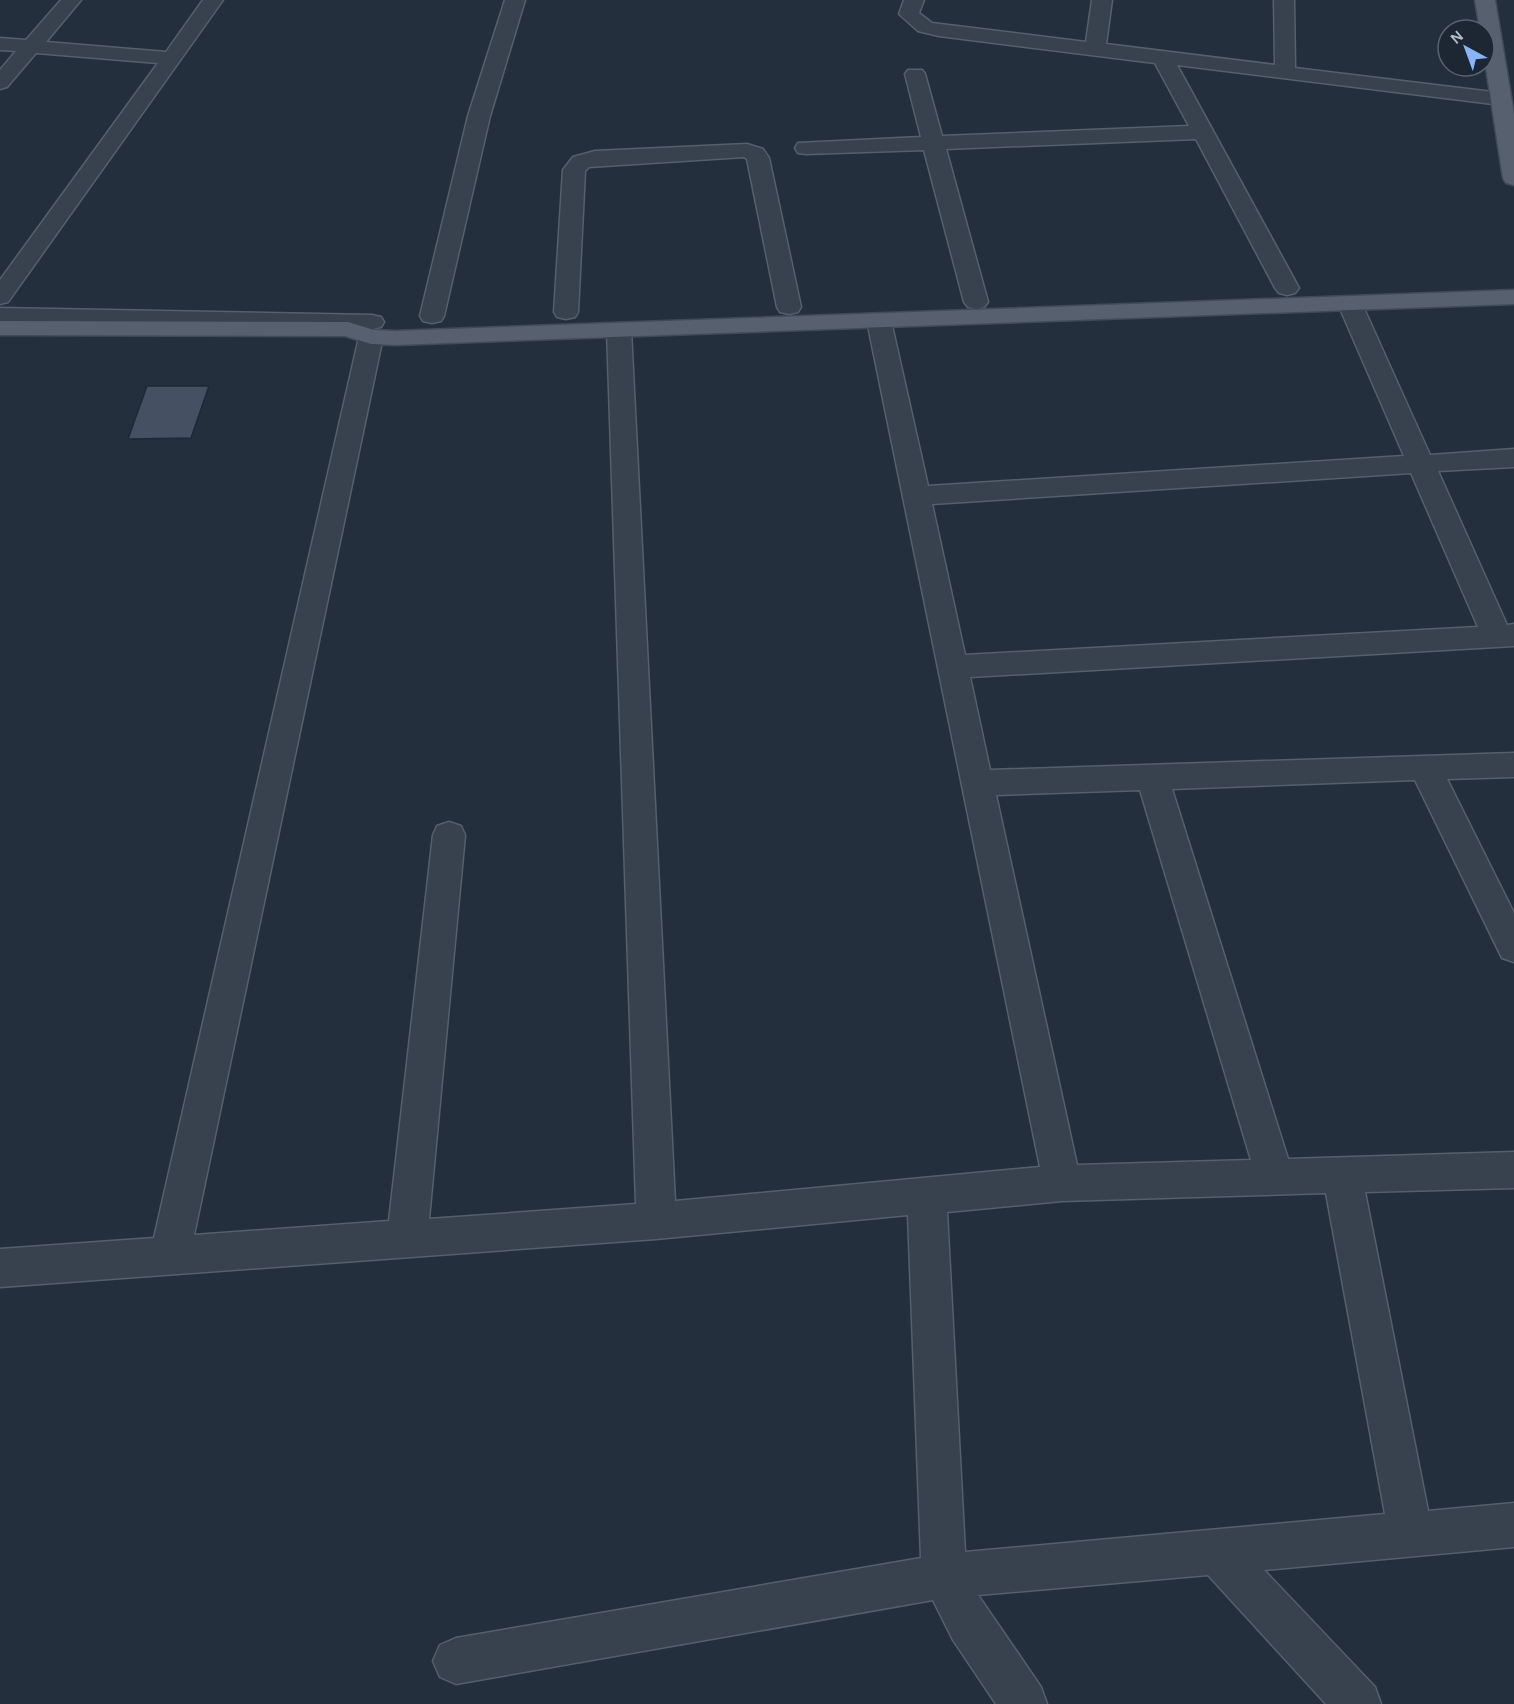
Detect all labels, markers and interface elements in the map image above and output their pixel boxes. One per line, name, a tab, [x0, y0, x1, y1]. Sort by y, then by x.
north arrow	[1436, 18, 1496, 78]
text: N	[1447, 28, 1466, 47]

